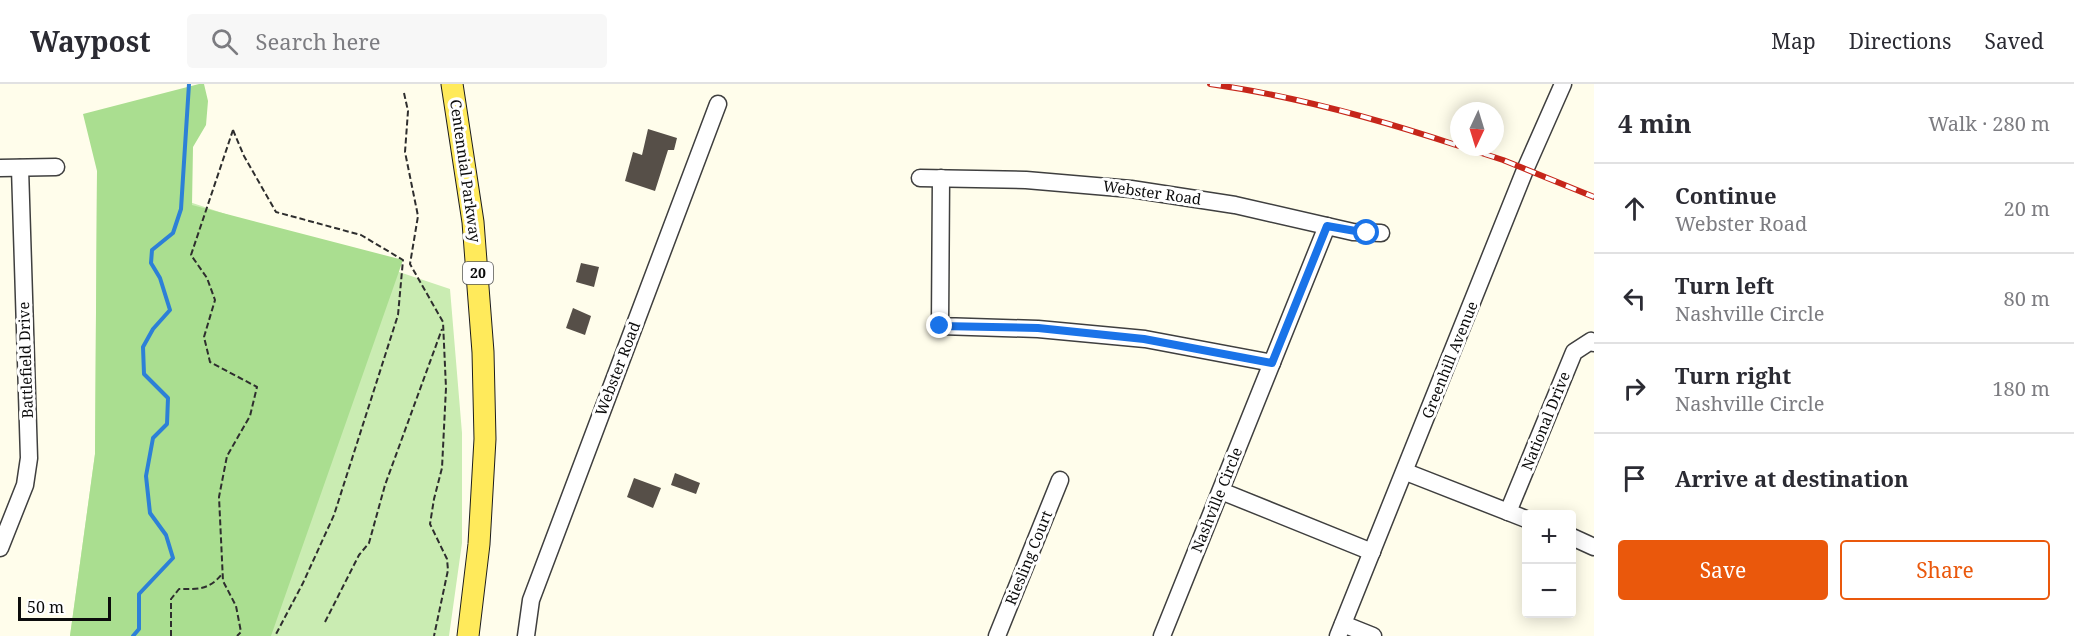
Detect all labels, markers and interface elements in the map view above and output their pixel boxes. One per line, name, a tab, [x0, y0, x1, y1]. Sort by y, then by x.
search box	[187, 14, 607, 68]
text: Waypost	[30, 22, 151, 60]
icon: search	[208, 25, 241, 58]
text: Search here	[256, 26, 380, 56]
text: Map	[1771, 27, 1816, 55]
text: Directions	[1849, 27, 1951, 55]
text: Saved	[1984, 27, 2044, 55]
street label: Centennial Parkway	[446, 98, 486, 244]
north arrow	[1450, 102, 1504, 156]
text: 4 min	[1618, 105, 1692, 141]
text: Walk · 280 m	[1928, 110, 2050, 137]
street label: Webster Road	[1102, 175, 1203, 209]
text: Continue	[1675, 180, 1777, 210]
icon: ahead	[1618, 192, 1651, 225]
text: 20 m	[2004, 195, 2050, 222]
text: Webster Road	[1675, 210, 1807, 237]
route start	[1353, 219, 1379, 245]
road number: 20	[463, 262, 493, 284]
text: Turn left	[1675, 270, 1774, 300]
icon: left	[1618, 282, 1651, 315]
text: 80 m	[2004, 285, 2050, 312]
street label: Greenhill Avenue	[1416, 298, 1482, 421]
text: Nashville Circle	[1675, 300, 1824, 327]
street label: Battlefield Drive	[13, 301, 37, 419]
route end	[926, 312, 952, 338]
street label: Webster Road	[590, 319, 644, 419]
text: Turn right	[1675, 360, 1791, 390]
street label: National Drive	[1516, 368, 1574, 473]
icon: right	[1618, 372, 1651, 405]
text: 180 m	[1992, 375, 2050, 402]
text: Nashville Circle	[1675, 390, 1824, 417]
street label: Nashville Circle	[1186, 444, 1246, 555]
icon: arrive	[1618, 462, 1651, 495]
text: Arrive at destination	[1675, 463, 1909, 493]
street label: Riesling Court	[1000, 507, 1056, 608]
map controls	[1522, 510, 1576, 618]
button: +	[1522, 510, 1576, 564]
button: Save	[1618, 540, 1828, 600]
button: Share	[1840, 540, 2050, 600]
button: −	[1522, 564, 1576, 618]
scale bar	[18, 594, 111, 622]
text: 50 m	[27, 596, 64, 618]

